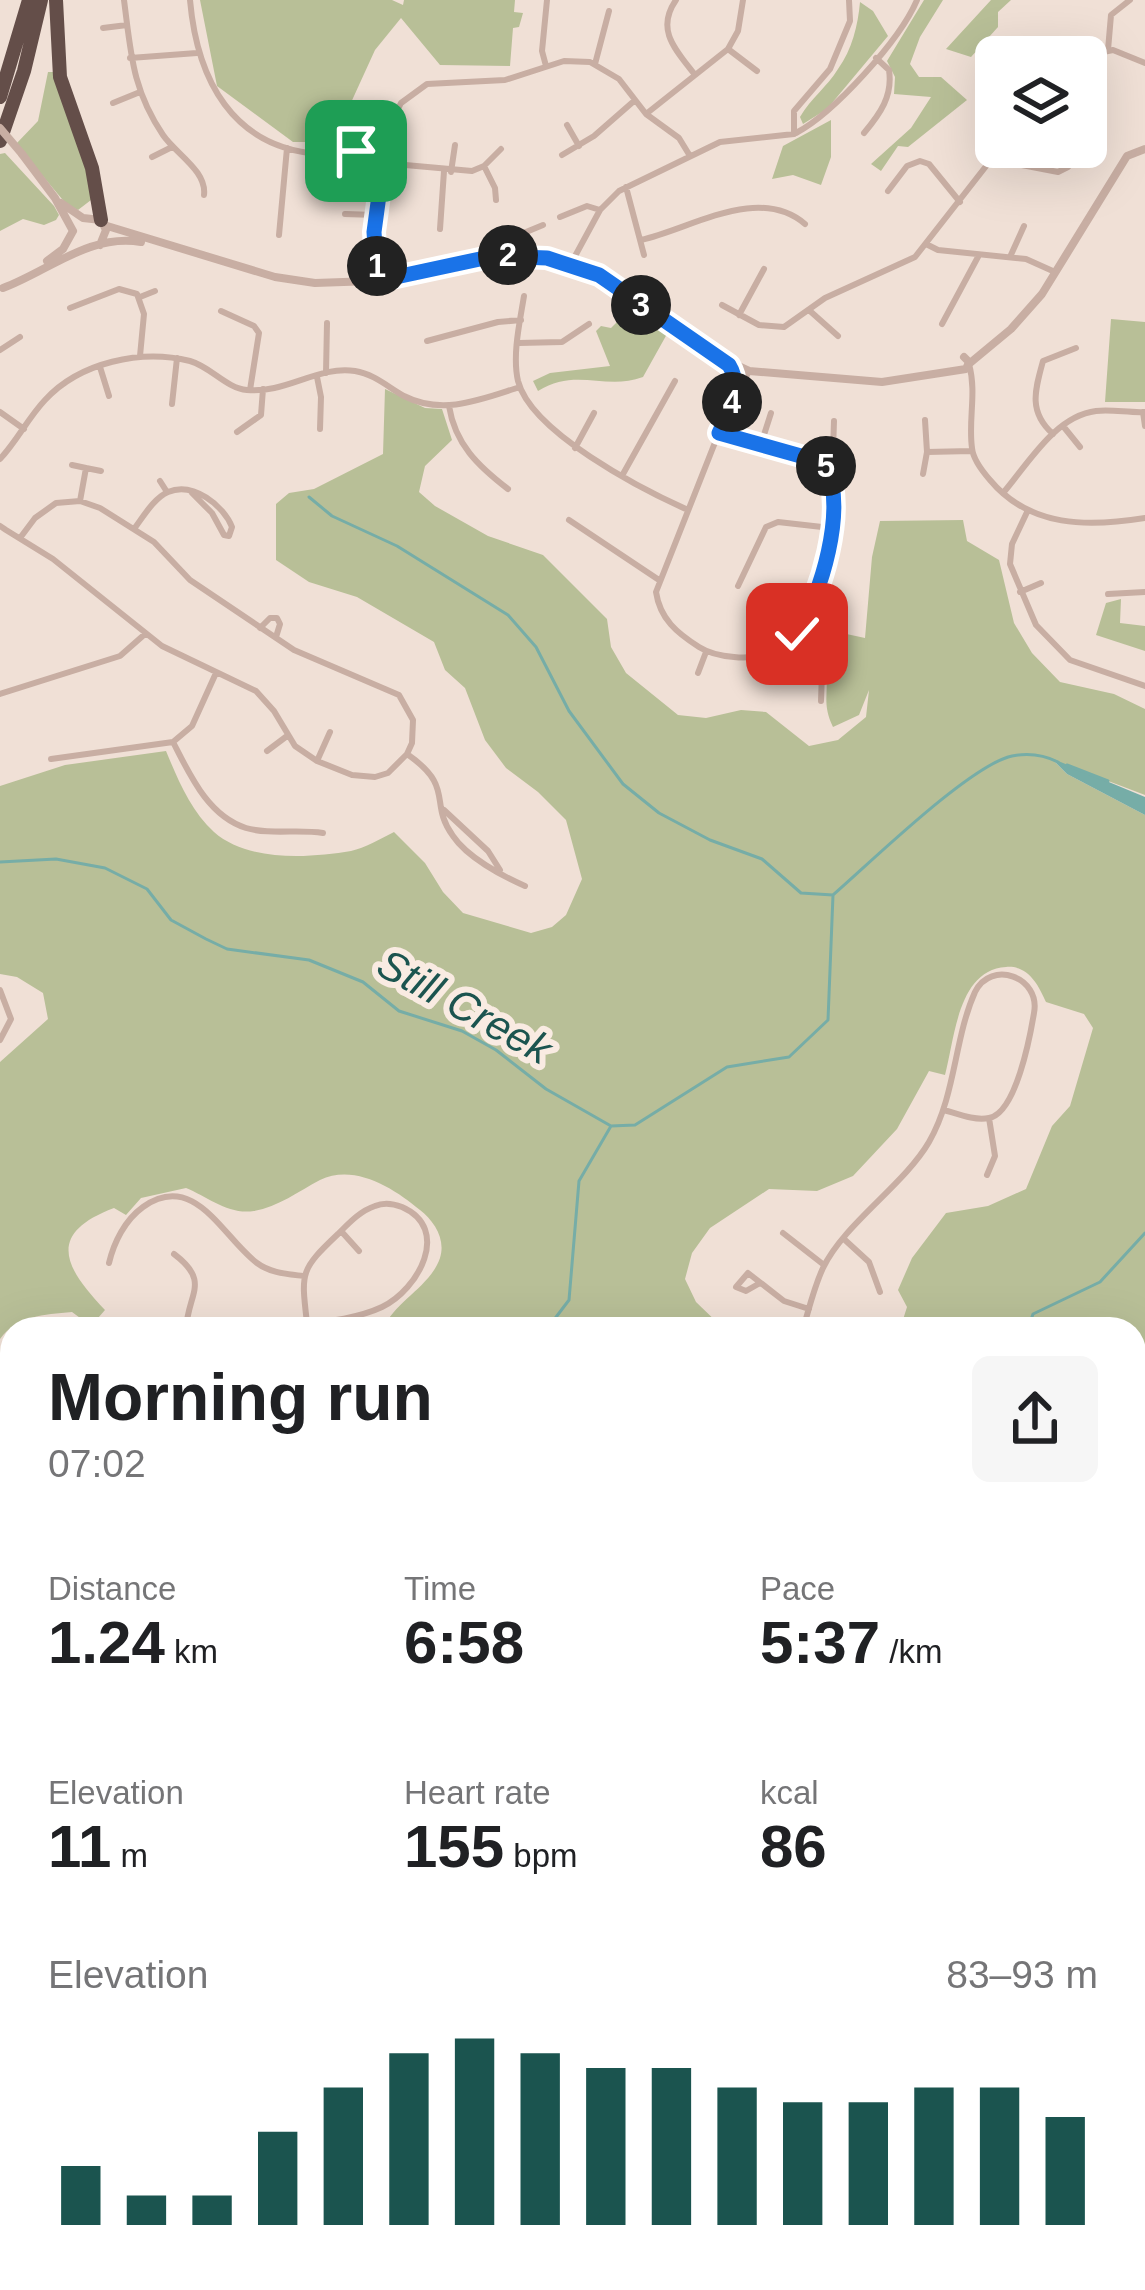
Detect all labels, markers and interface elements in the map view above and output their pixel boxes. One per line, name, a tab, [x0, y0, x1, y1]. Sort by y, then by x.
map controls	[975, 36, 1107, 168]
button: layers	[975, 36, 1107, 168]
pin	[305, 100, 407, 202]
icon: arrive	[323, 118, 389, 184]
pin: 2	[478, 225, 538, 285]
pin: 1	[347, 236, 407, 296]
text: 2	[499, 236, 517, 273]
text: 1	[368, 247, 386, 284]
pin: 3	[611, 275, 671, 335]
text: 3	[632, 286, 650, 323]
pin: 4	[702, 372, 762, 432]
text: 4	[723, 383, 741, 420]
pin: 5	[796, 436, 856, 496]
text: 5	[817, 447, 835, 484]
pin	[746, 583, 848, 685]
icon: check	[764, 601, 830, 667]
water label: Still Creek	[370, 939, 562, 1074]
button: share	[972, 1356, 1098, 1482]
text: Morning run	[48, 1360, 433, 1434]
text: 07:02	[48, 1442, 146, 1485]
text: Distance	[48, 1570, 176, 1607]
text: Time	[404, 1570, 476, 1607]
text: Pace	[760, 1570, 835, 1607]
text: 1.24	[48, 1609, 165, 1676]
text: 6:58	[404, 1609, 524, 1676]
text: 5:37	[760, 1609, 880, 1676]
text: km	[165, 1633, 218, 1670]
text: /km	[880, 1633, 942, 1670]
text: Elevation	[48, 1774, 184, 1811]
text: Heart rate	[404, 1774, 551, 1811]
text: kcal	[760, 1774, 819, 1811]
text: 11	[48, 1813, 111, 1880]
text: 155	[404, 1813, 504, 1880]
text: 86	[760, 1813, 827, 1880]
text: m	[111, 1837, 148, 1874]
text: bpm	[504, 1837, 577, 1874]
text: Elevation	[48, 1953, 208, 1996]
text: 83–93 m	[946, 1953, 1098, 1996]

